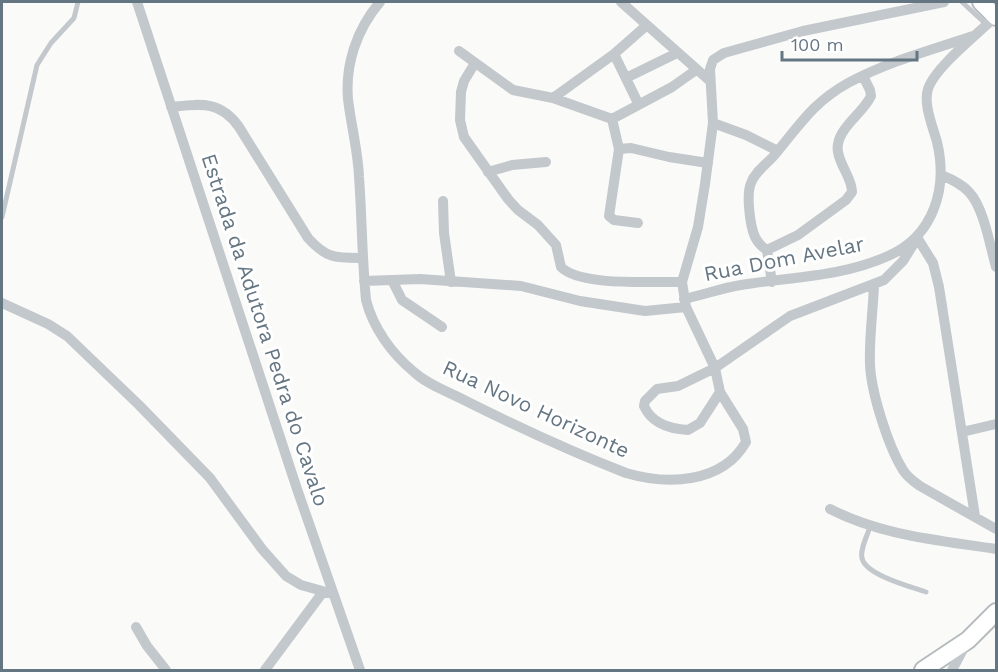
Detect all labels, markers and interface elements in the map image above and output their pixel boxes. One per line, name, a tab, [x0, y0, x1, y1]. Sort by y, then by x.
scale bar	[782, 24, 917, 62]
text: 100 m	[791, 34, 844, 55]
street label: Estrada da Adutora Pedra do Cavalo	[197, 150, 334, 509]
street label: Rua Dom Avelar	[702, 231, 866, 286]
street label: Rua Novo Horizonte	[439, 354, 634, 463]

